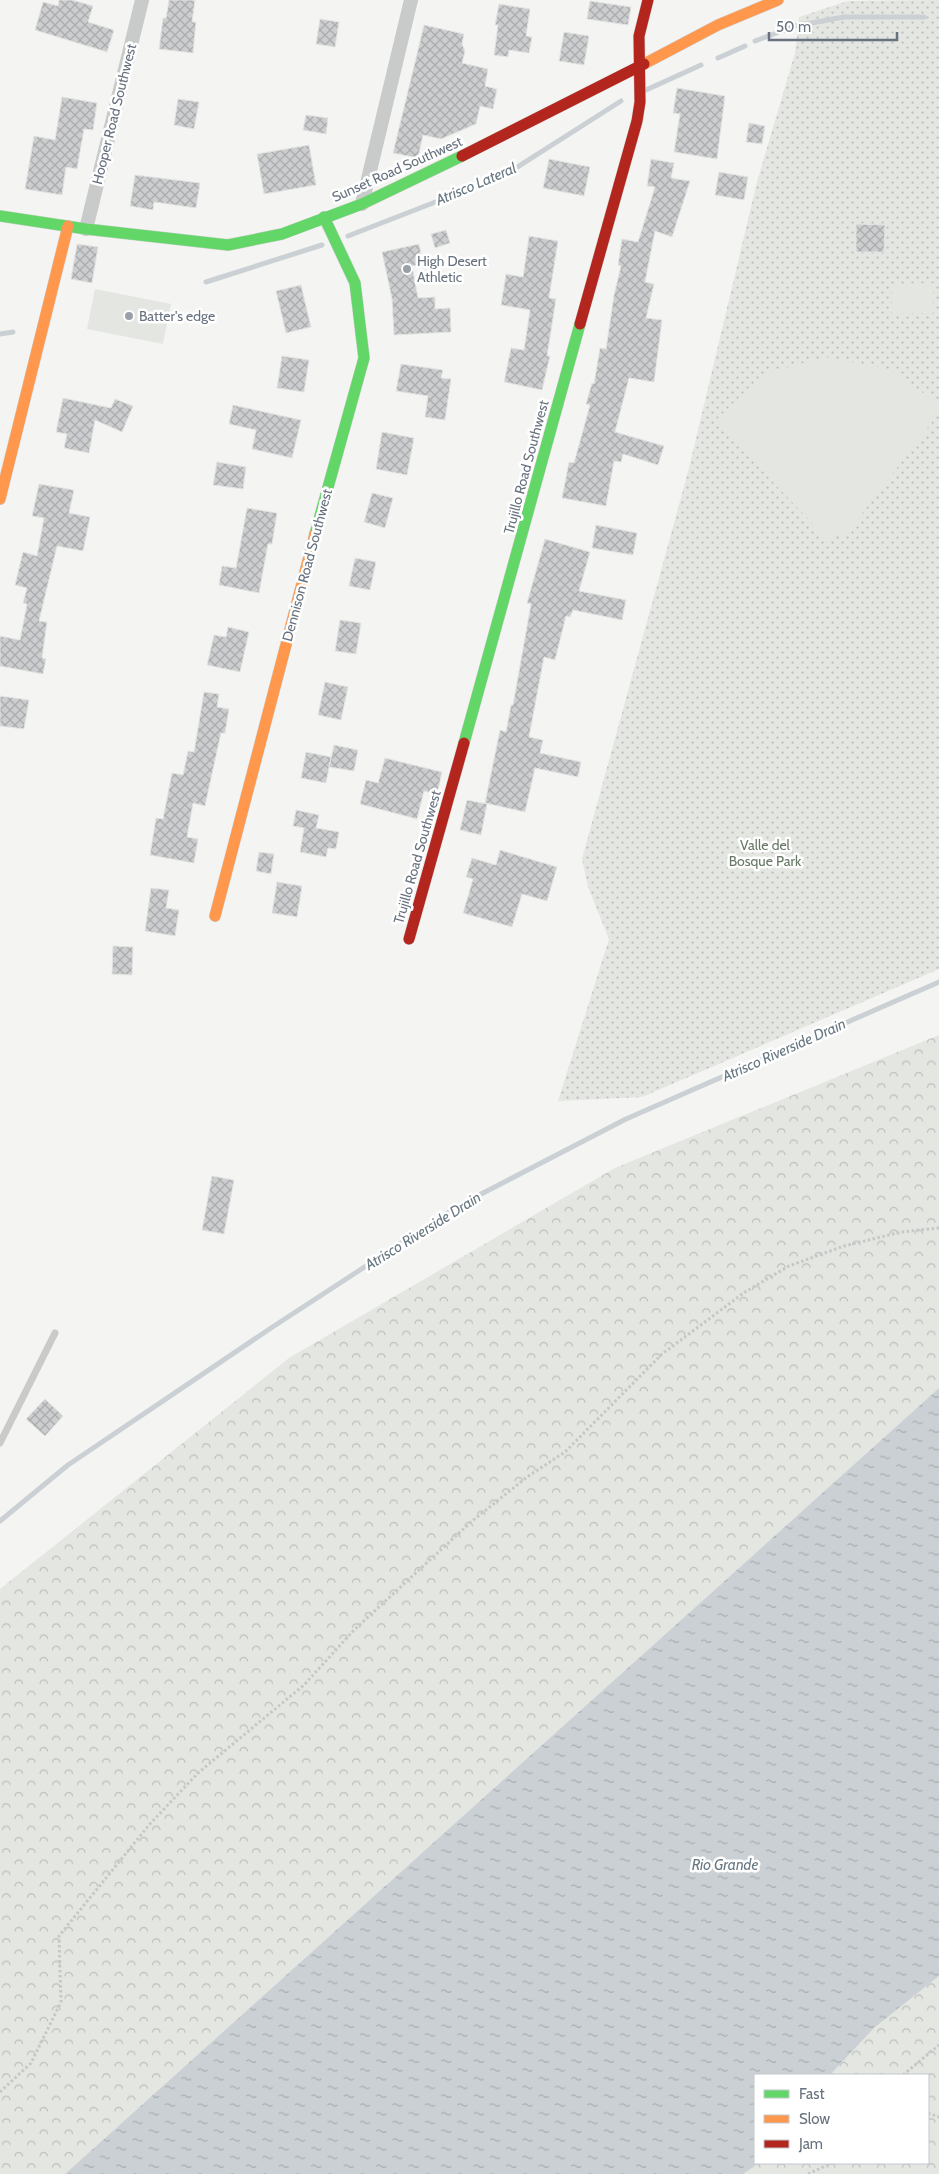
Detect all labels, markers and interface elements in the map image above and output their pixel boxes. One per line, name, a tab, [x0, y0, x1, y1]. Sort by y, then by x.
scale bar	[769, 10, 896, 42]
text: 50 m	[776, 18, 811, 36]
street label: Hooper Road Southwest	[88, 42, 140, 186]
street label: Sunset Road Southwest	[329, 132, 465, 206]
water label: Atrisco Lateral	[432, 159, 520, 209]
place label: High Desert Athletic	[417, 252, 487, 286]
marker: High Desert Athletic	[401, 263, 413, 275]
place label: Batter's edge	[139, 307, 215, 325]
marker: Batter's edge	[123, 310, 135, 322]
street label: Trujillo Road Southwest	[499, 398, 553, 536]
street label: Dennison Road Southwest	[278, 487, 336, 643]
street label: Trujillo Road Southwest	[389, 788, 445, 926]
park label: Valle del Bosque Park	[729, 836, 802, 870]
water label: Atrisco Riverside Drain	[719, 1015, 849, 1086]
water label: Atrisco Riverside Drain	[361, 1188, 484, 1274]
water label: Rio Grande	[692, 1856, 758, 1874]
legend	[754, 2074, 929, 2164]
text: Fast	[799, 2085, 824, 2103]
text: Slow	[799, 2110, 830, 2128]
text: Jam	[798, 2135, 823, 2153]

